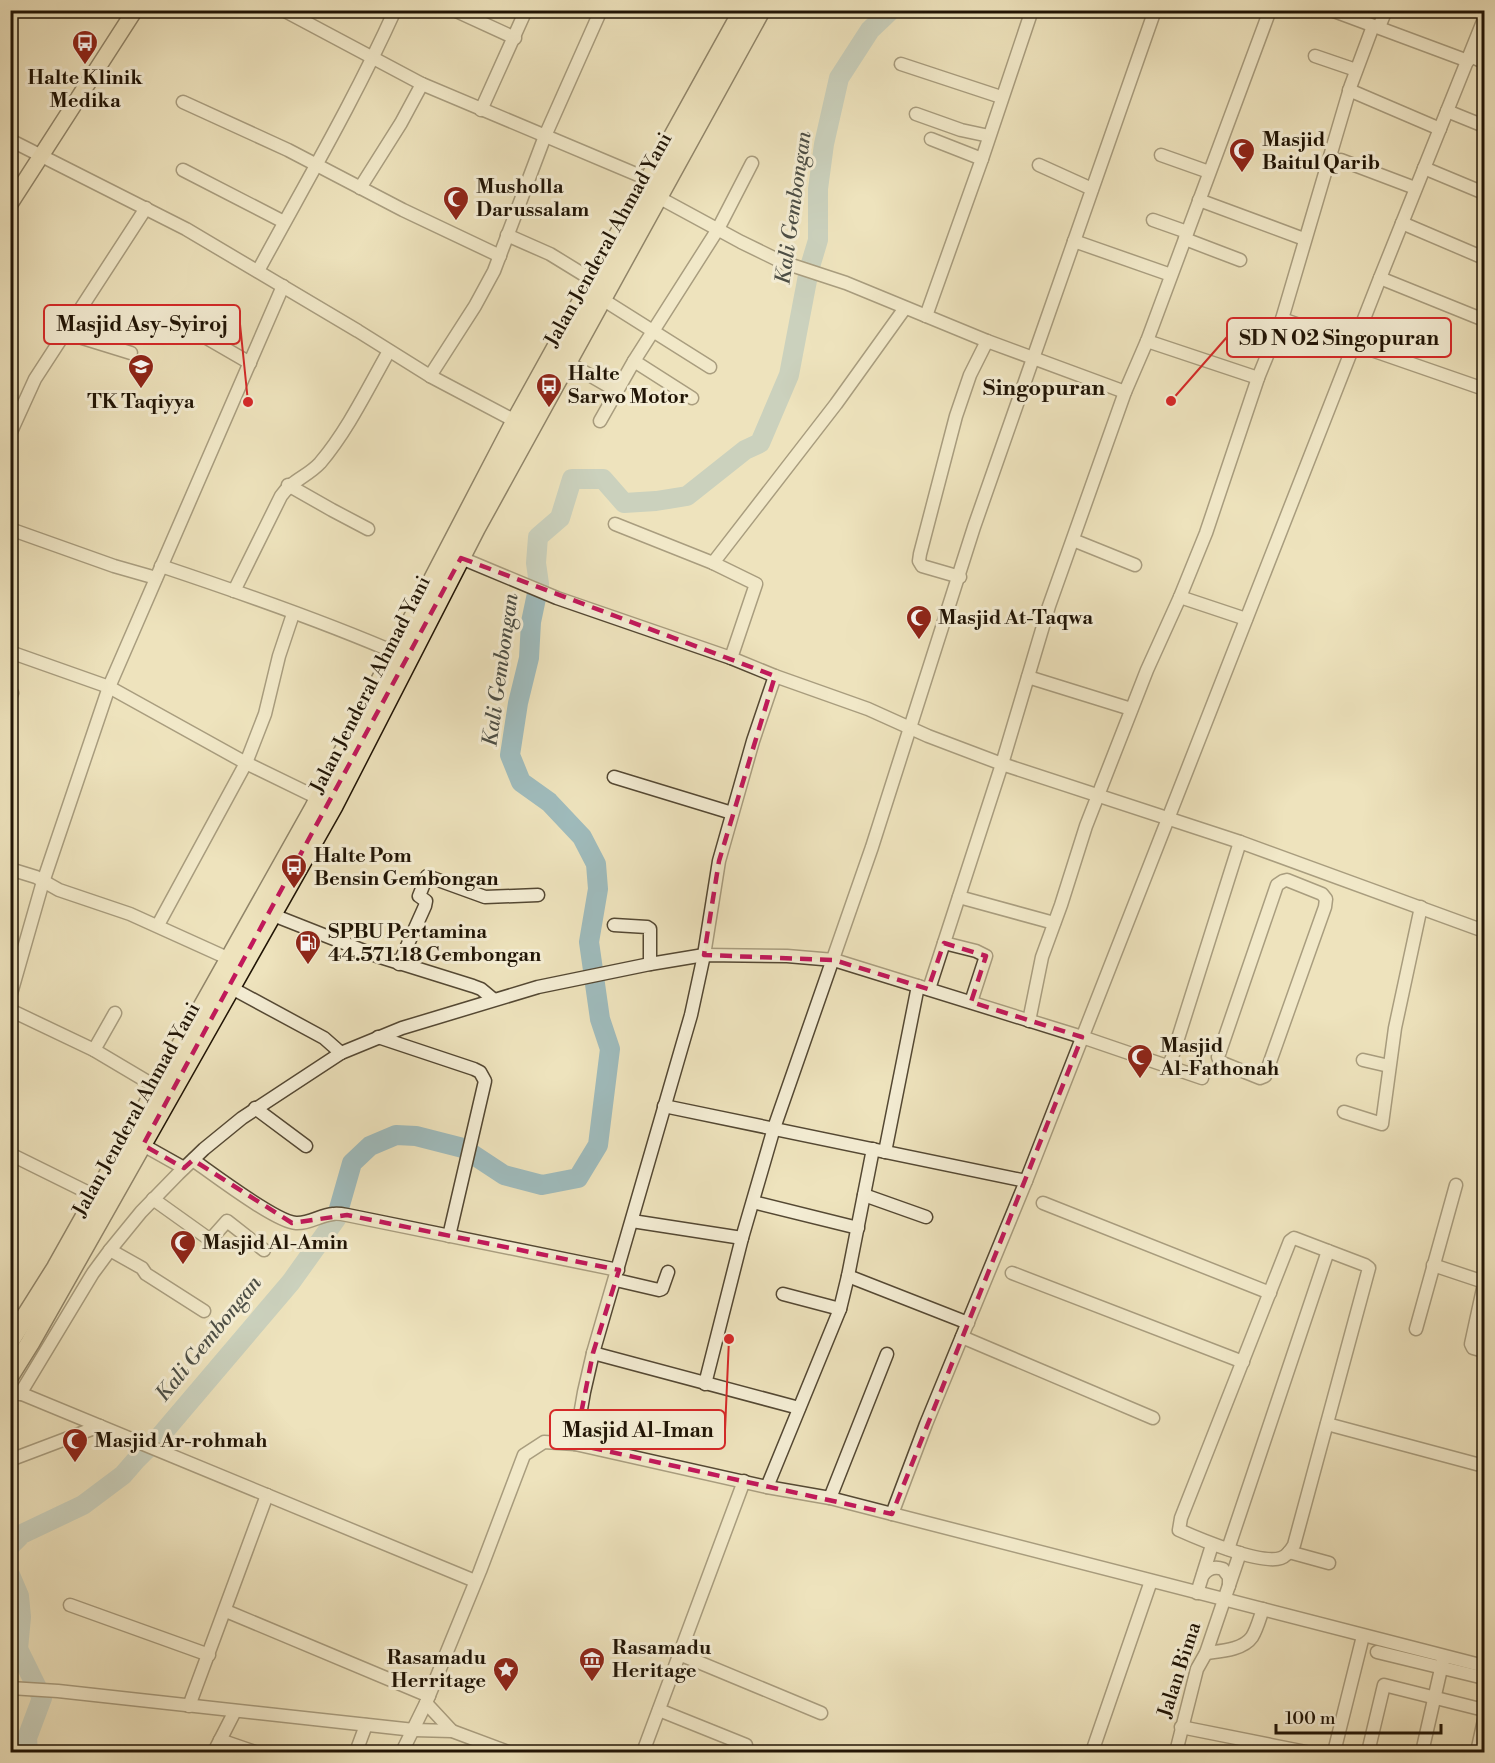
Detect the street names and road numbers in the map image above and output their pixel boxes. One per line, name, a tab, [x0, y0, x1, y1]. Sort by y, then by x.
street label: Jalan Jenderal Ahmad Yani	[539, 128, 679, 352]
street label: Jalan Jenderal Ahmad Yani	[305, 572, 437, 799]
street label: Jalan Jenderal Ahmad Yani	[67, 998, 207, 1222]
street label: Jalan Bima	[1153, 1618, 1207, 1722]

